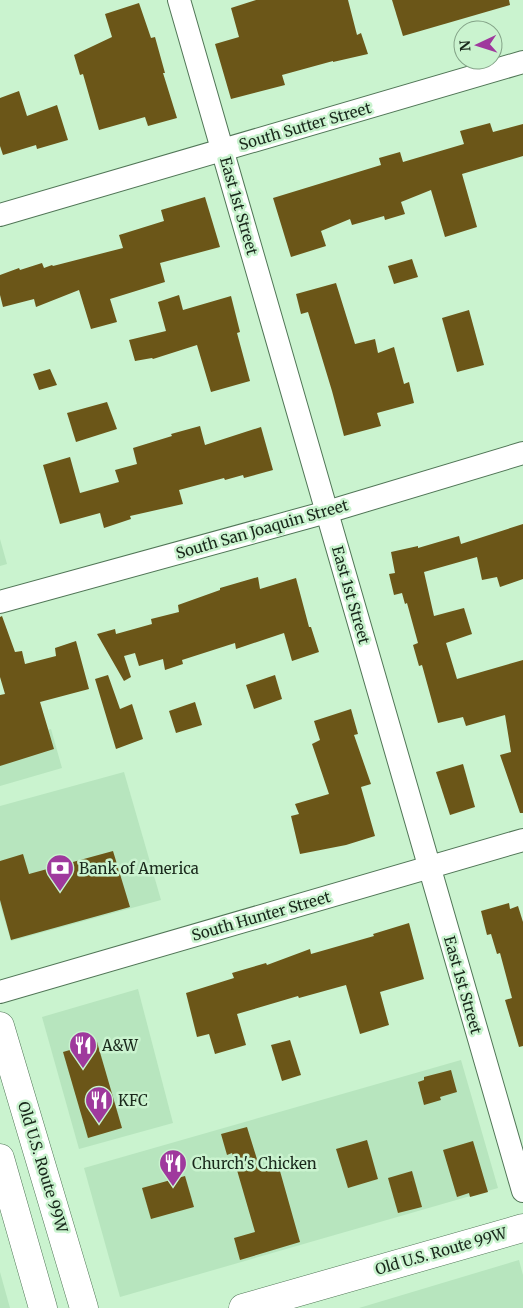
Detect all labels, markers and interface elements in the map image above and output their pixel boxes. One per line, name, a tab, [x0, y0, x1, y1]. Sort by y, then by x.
north arrow	[453, 20, 503, 70]
text: N	[456, 40, 474, 52]
street label: South Sutter Street	[237, 98, 374, 154]
street label: East 1st Street	[216, 155, 262, 257]
street label: South San Joaquin Street	[174, 495, 351, 563]
street label: East 1st Street	[328, 544, 374, 646]
bank icon: Bank of America	[45, 853, 75, 892]
place label: Bank of America	[79, 859, 199, 878]
street label: South Hunter Street	[189, 887, 333, 945]
street label: East 1st Street	[440, 934, 486, 1036]
restaurant icon: A&W	[68, 1030, 98, 1069]
place label: A&W	[101, 1036, 139, 1055]
restaurant icon: KFC	[84, 1085, 114, 1124]
place label: KFC	[118, 1091, 148, 1110]
street label: Old U.S. Route 99W	[14, 1099, 72, 1236]
restaurant icon: Church's Chicken	[158, 1148, 188, 1187]
place label: Church's Chicken	[192, 1154, 317, 1173]
street label: Old U.S. Route 99W	[373, 1223, 510, 1279]

